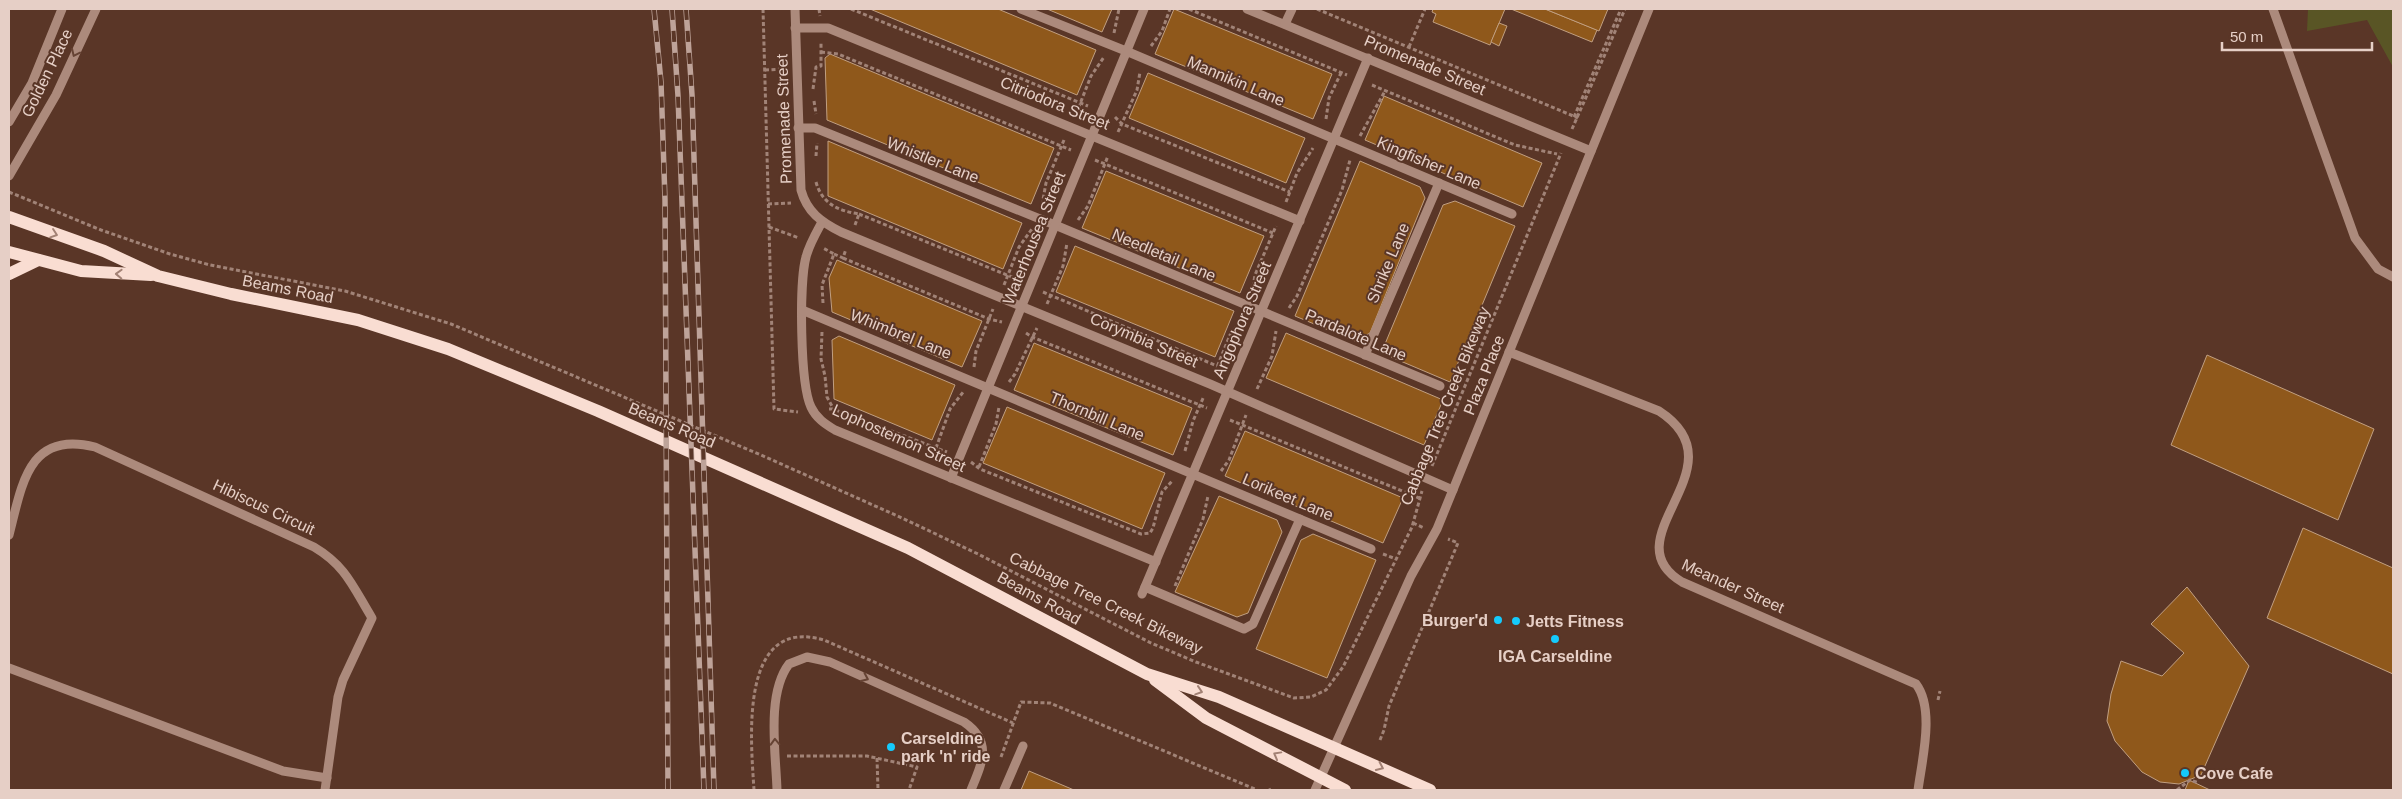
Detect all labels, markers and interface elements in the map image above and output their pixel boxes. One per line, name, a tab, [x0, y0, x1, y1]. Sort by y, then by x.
scale bar	[2222, 20, 2372, 52]
street label: Golden Place	[18, 26, 76, 120]
text: 50 m	[2230, 28, 2263, 45]
street label: Promenade Street	[1362, 32, 1489, 98]
one-way arrow	[71, 48, 81, 57]
street label: Promenade Street	[773, 53, 795, 184]
street label: Mannikin Lane	[1185, 53, 1287, 109]
street label: Citriodora Street	[998, 73, 1113, 133]
street label: Kingfisher Lane	[1375, 133, 1484, 193]
street label: Whistler Lane	[884, 134, 982, 186]
street label: Waterhousea Street	[1000, 169, 1069, 307]
street label: Shrike Lane	[1363, 220, 1413, 306]
street label: Needletail Lane	[1109, 225, 1219, 285]
one-way arrow	[50, 228, 58, 238]
street label: Angophora Street	[1210, 258, 1275, 381]
one-way arrow	[115, 269, 123, 280]
street label: Beams Road	[241, 272, 335, 306]
street label: Cabbage Tree Creek Bikeway	[1397, 304, 1493, 508]
street label: Whimbrel Lane	[848, 306, 954, 362]
street label: Pardalote Lane	[1303, 306, 1409, 364]
street label: Corymbia Street	[1087, 310, 1201, 371]
street label: Plaza Place	[1460, 333, 1508, 417]
street label: Thornbill Lane	[1047, 388, 1147, 444]
street label: Beams Road	[626, 399, 718, 451]
street label: Lophostemon Street	[830, 401, 969, 475]
street label: Lorikeet Lane	[1240, 470, 1336, 524]
street label: Hibiscus Circuit	[210, 476, 318, 538]
street label: Cabbage Tree Creek Bikeway	[1007, 549, 1205, 657]
street label: Meander Street	[1679, 556, 1787, 616]
street label: Beams Road	[994, 568, 1084, 628]
place label: Burger'd	[1422, 612, 1488, 629]
place label: Jetts Fitness	[1526, 613, 1624, 630]
marker: Burger'd	[1492, 614, 1504, 626]
marker: Jetts Fitness	[1510, 615, 1522, 627]
marker: IGA Carseldine	[1549, 633, 1561, 645]
place label: IGA Carseldine	[1498, 648, 1612, 665]
one-way arrow	[860, 672, 869, 682]
one-way arrow	[1195, 685, 1203, 695]
place label: Carseldine park 'n' ride	[901, 730, 991, 765]
one-way arrow	[770, 737, 781, 745]
marker: Carseldine park 'n' ride	[885, 741, 897, 753]
one-way arrow	[1274, 751, 1283, 761]
one-way arrow	[1375, 761, 1384, 772]
place label: Cove Cafe	[2195, 765, 2273, 782]
marker: Cove Cafe	[2179, 767, 2191, 779]

